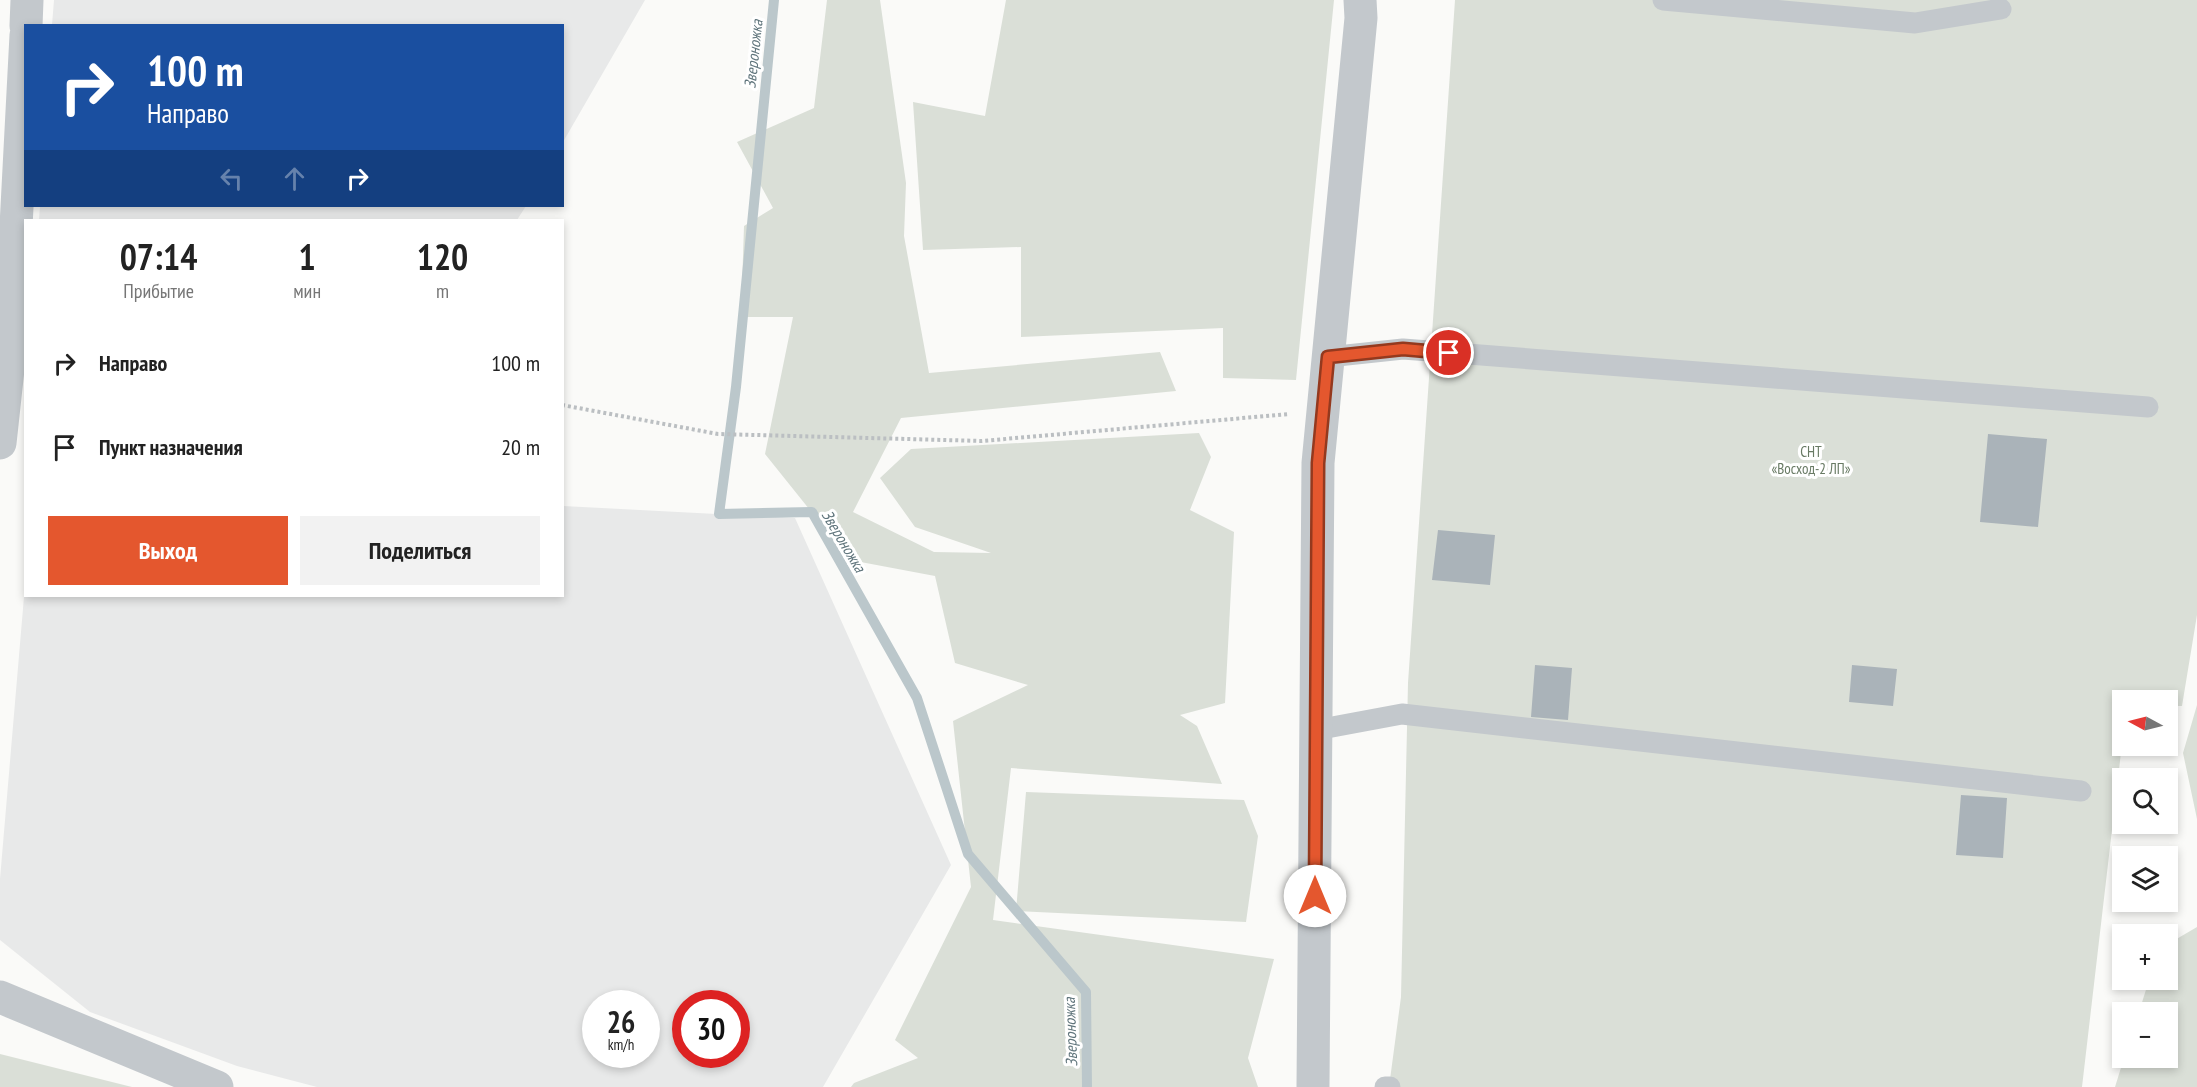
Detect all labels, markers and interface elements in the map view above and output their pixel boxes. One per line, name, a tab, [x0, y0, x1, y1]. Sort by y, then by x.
water label: Звероножка	[739, 17, 767, 89]
text: 100 m	[147, 43, 244, 98]
icon: right	[48, 48, 126, 126]
text: Направо	[147, 96, 229, 130]
icon: left	[215, 162, 248, 195]
icon: ahead	[278, 162, 311, 195]
icon: right	[341, 162, 374, 195]
text: 07:14	[120, 233, 198, 280]
text: 1	[299, 233, 316, 280]
text: 120	[417, 233, 468, 280]
text: Прибытие	[123, 278, 194, 304]
text: мин	[293, 278, 321, 304]
text: m	[436, 278, 449, 304]
pin	[1423, 327, 1474, 378]
icon: arrive	[1432, 336, 1465, 369]
icon: right	[48, 347, 81, 380]
text: Направо	[99, 349, 167, 377]
text: 100 m	[491, 349, 540, 377]
icon: arrive	[48, 431, 81, 464]
text: Пункт назначения	[99, 433, 243, 461]
text: 20 m	[501, 433, 540, 461]
park label: СНТ «Восход-2 ЛП»	[1771, 442, 1851, 478]
water label: Звероножка	[818, 506, 871, 577]
button: Выход	[48, 516, 288, 585]
button: Поделиться	[300, 516, 540, 585]
north arrow	[2112, 690, 2178, 756]
map controls	[2112, 690, 2178, 1068]
button: search	[2112, 768, 2178, 834]
button: layers	[2112, 846, 2178, 912]
position arrow	[1283, 864, 1347, 928]
button: +	[2112, 924, 2178, 990]
speed limit sign: 30	[672, 990, 750, 1068]
water label: Звероножка	[1059, 996, 1081, 1067]
text: 26	[607, 1002, 635, 1041]
button: −	[2112, 1002, 2178, 1068]
text: km/h	[608, 1035, 634, 1054]

